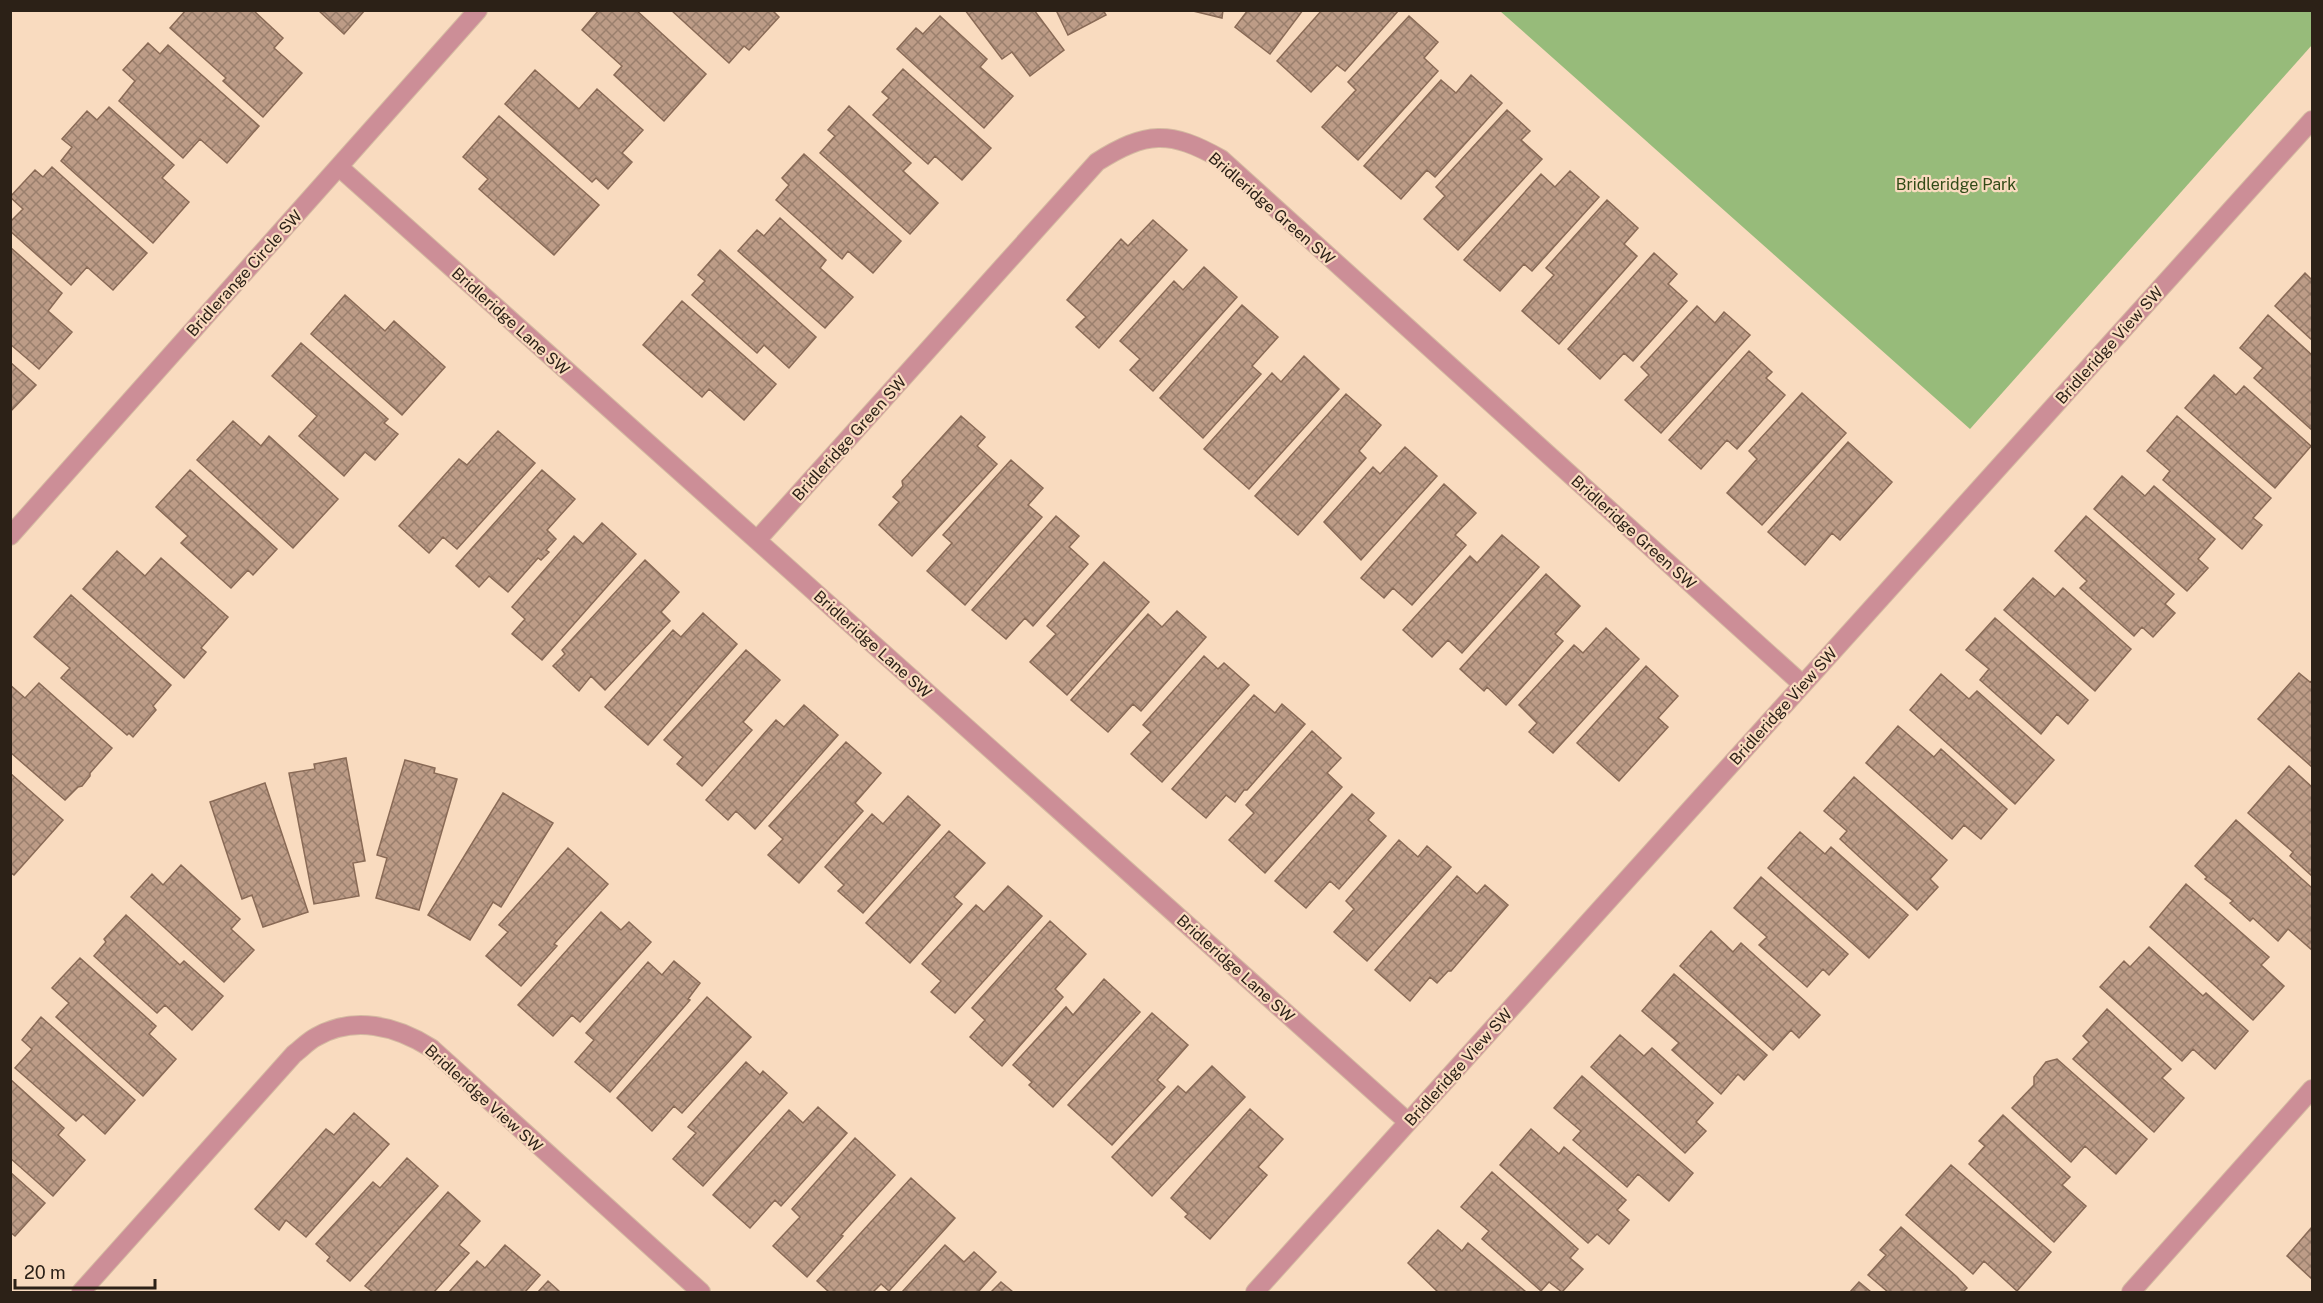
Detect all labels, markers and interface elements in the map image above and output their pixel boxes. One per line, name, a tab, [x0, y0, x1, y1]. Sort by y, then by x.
street label: Bridleridge Green SW	[1205, 148, 1339, 268]
park label: Bridleridge Park	[1896, 175, 2016, 194]
street label: Bridlerange Circle SW	[183, 206, 306, 340]
street label: Bridleridge Lane SW	[448, 263, 573, 379]
street label: Bridleridge View SW	[2052, 283, 2167, 408]
street label: Bridleridge Green SW	[788, 372, 910, 505]
street label: Bridleridge Green SW	[1567, 471, 1700, 593]
street label: Bridleridge Lane SW	[810, 586, 935, 702]
street label: Bridleridge View SW	[1726, 644, 1841, 769]
street label: Bridleridge Lane SW	[1173, 910, 1298, 1026]
street label: Bridleridge View SW	[1401, 1005, 1516, 1130]
street label: Bridleridge View SW	[421, 1041, 546, 1156]
scale bar	[15, 1252, 154, 1290]
text: 20 m	[24, 1262, 66, 1283]

